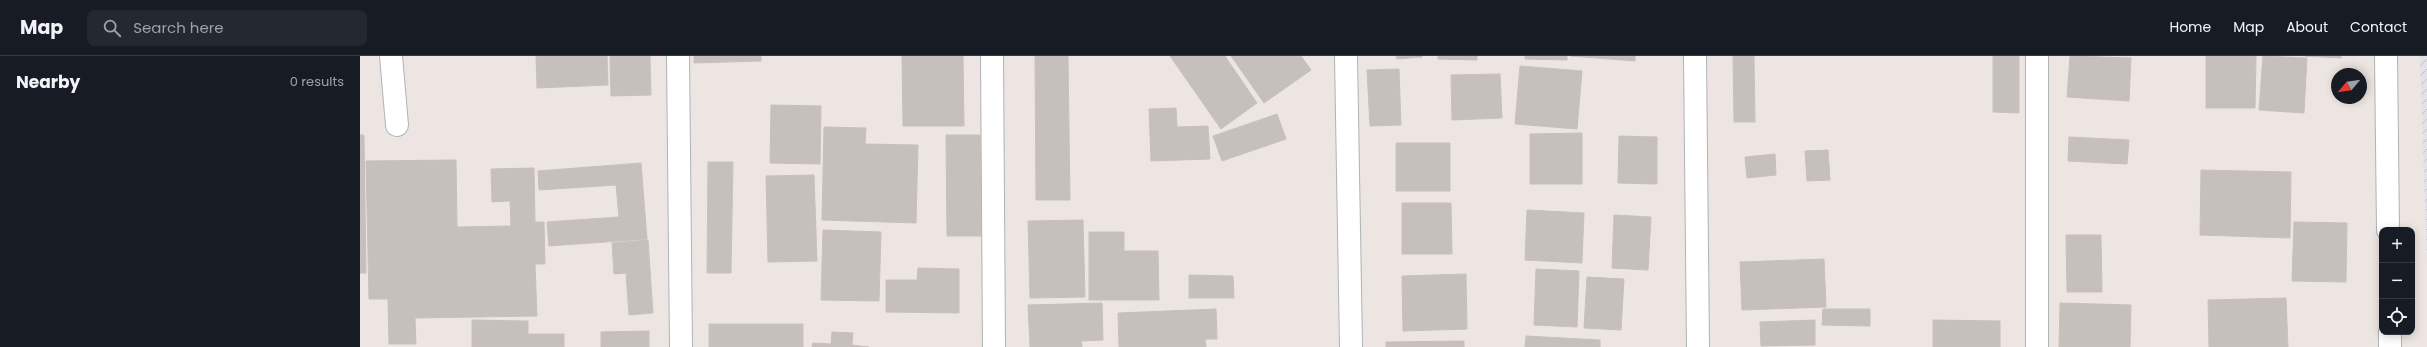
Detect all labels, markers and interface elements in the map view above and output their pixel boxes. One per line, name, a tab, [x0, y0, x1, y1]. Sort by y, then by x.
search box	[87, 10, 367, 46]
text: Map	[20, 14, 63, 41]
icon: search	[101, 17, 123, 39]
text: Search here	[133, 17, 224, 38]
text: Home	[2169, 17, 2211, 37]
text: Map	[2233, 17, 2264, 37]
text: About	[2286, 17, 2328, 37]
text: Contact	[2350, 17, 2407, 37]
north arrow	[2331, 68, 2367, 104]
text: Nearby	[16, 70, 80, 94]
text: 0 results	[290, 72, 344, 91]
map controls	[2379, 227, 2415, 335]
button: +	[2379, 227, 2415, 263]
button: −	[2379, 263, 2415, 299]
button: locate	[2379, 299, 2415, 335]

